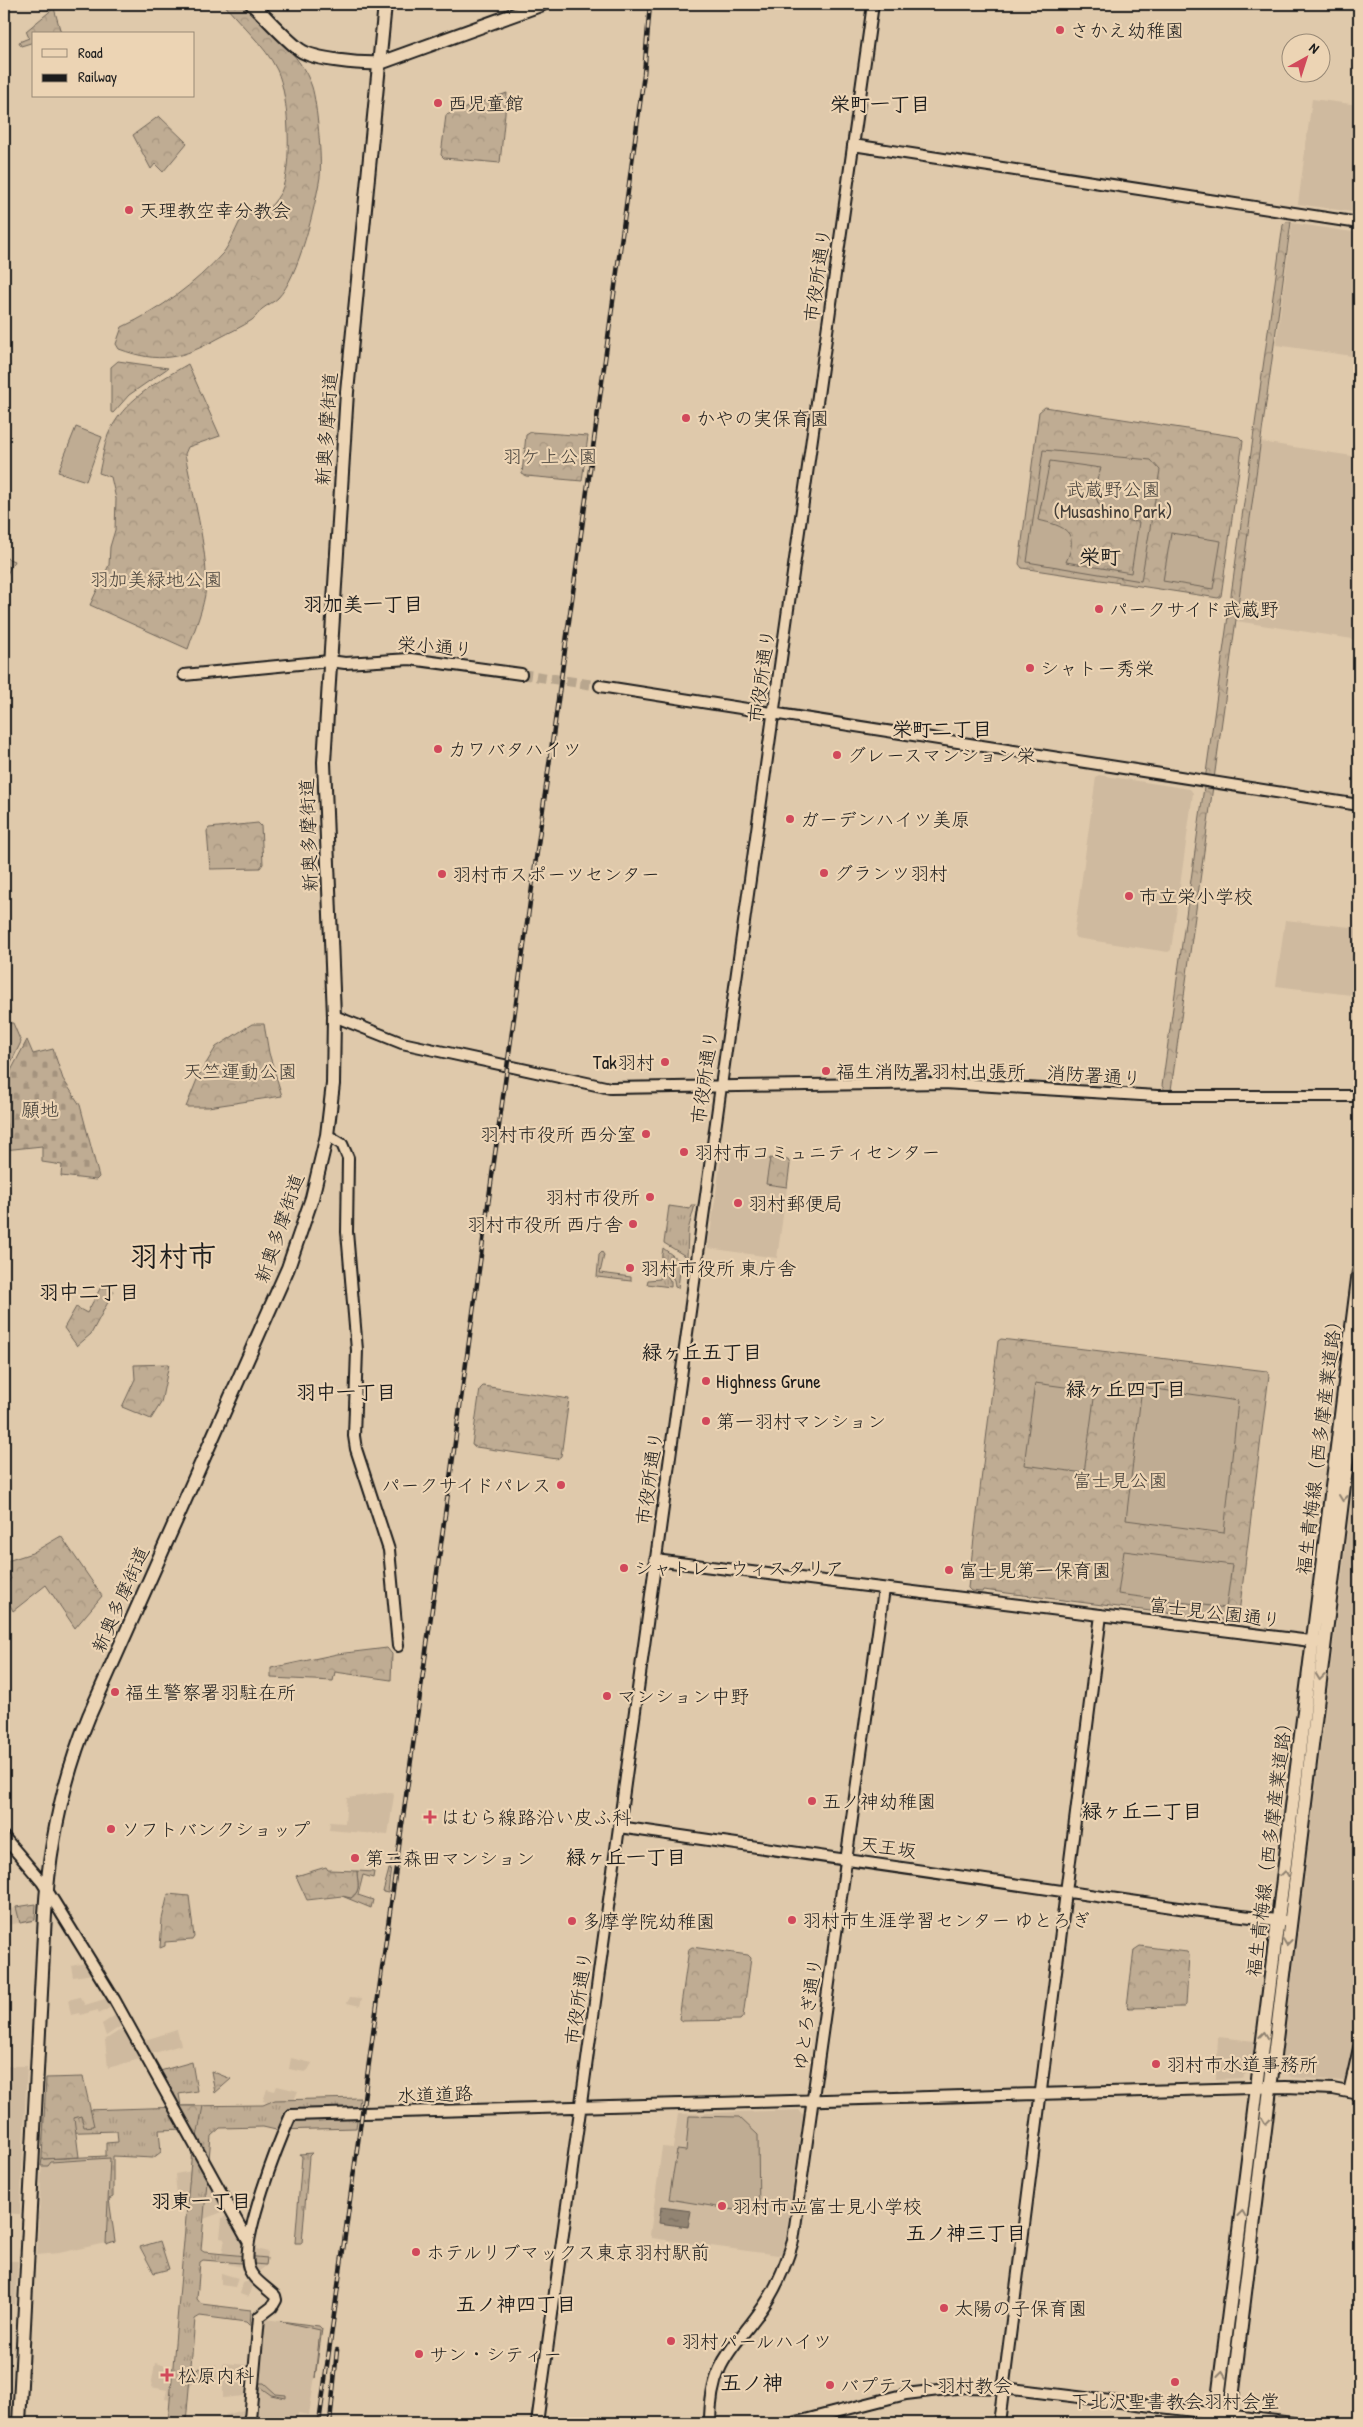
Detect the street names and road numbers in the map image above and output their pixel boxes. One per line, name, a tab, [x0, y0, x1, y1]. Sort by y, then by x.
street label: 市役所通り	[798, 226, 836, 324]
street label: 新奥多摩街道	[309, 371, 343, 487]
street label: 市役所通り	[742, 627, 780, 725]
street label: 栄小通り	[396, 630, 474, 662]
street label: 新奥多摩街道	[293, 778, 323, 892]
street label: 市役所通り	[685, 1028, 723, 1126]
street label: 消防署通り	[1046, 1059, 1142, 1091]
street label: 新奥多摩街道	[248, 1170, 310, 1286]
street label: 福生青梅線（西多摩産業道路）	[1290, 1309, 1348, 1577]
street label: 市役所通り	[630, 1429, 668, 1527]
street label: 新奥多摩街道	[85, 1542, 155, 1656]
street label: 富士見公園通り	[1147, 1591, 1283, 1633]
street label: 福生青梅線（西多摩産業道路）	[1240, 1711, 1298, 1979]
street label: 天王坂	[858, 1830, 918, 1864]
street label: 市役所通り	[559, 1949, 597, 2047]
street label: ゆとろぎ通り	[786, 1956, 828, 2072]
street label: 水道道路	[397, 2080, 473, 2108]

